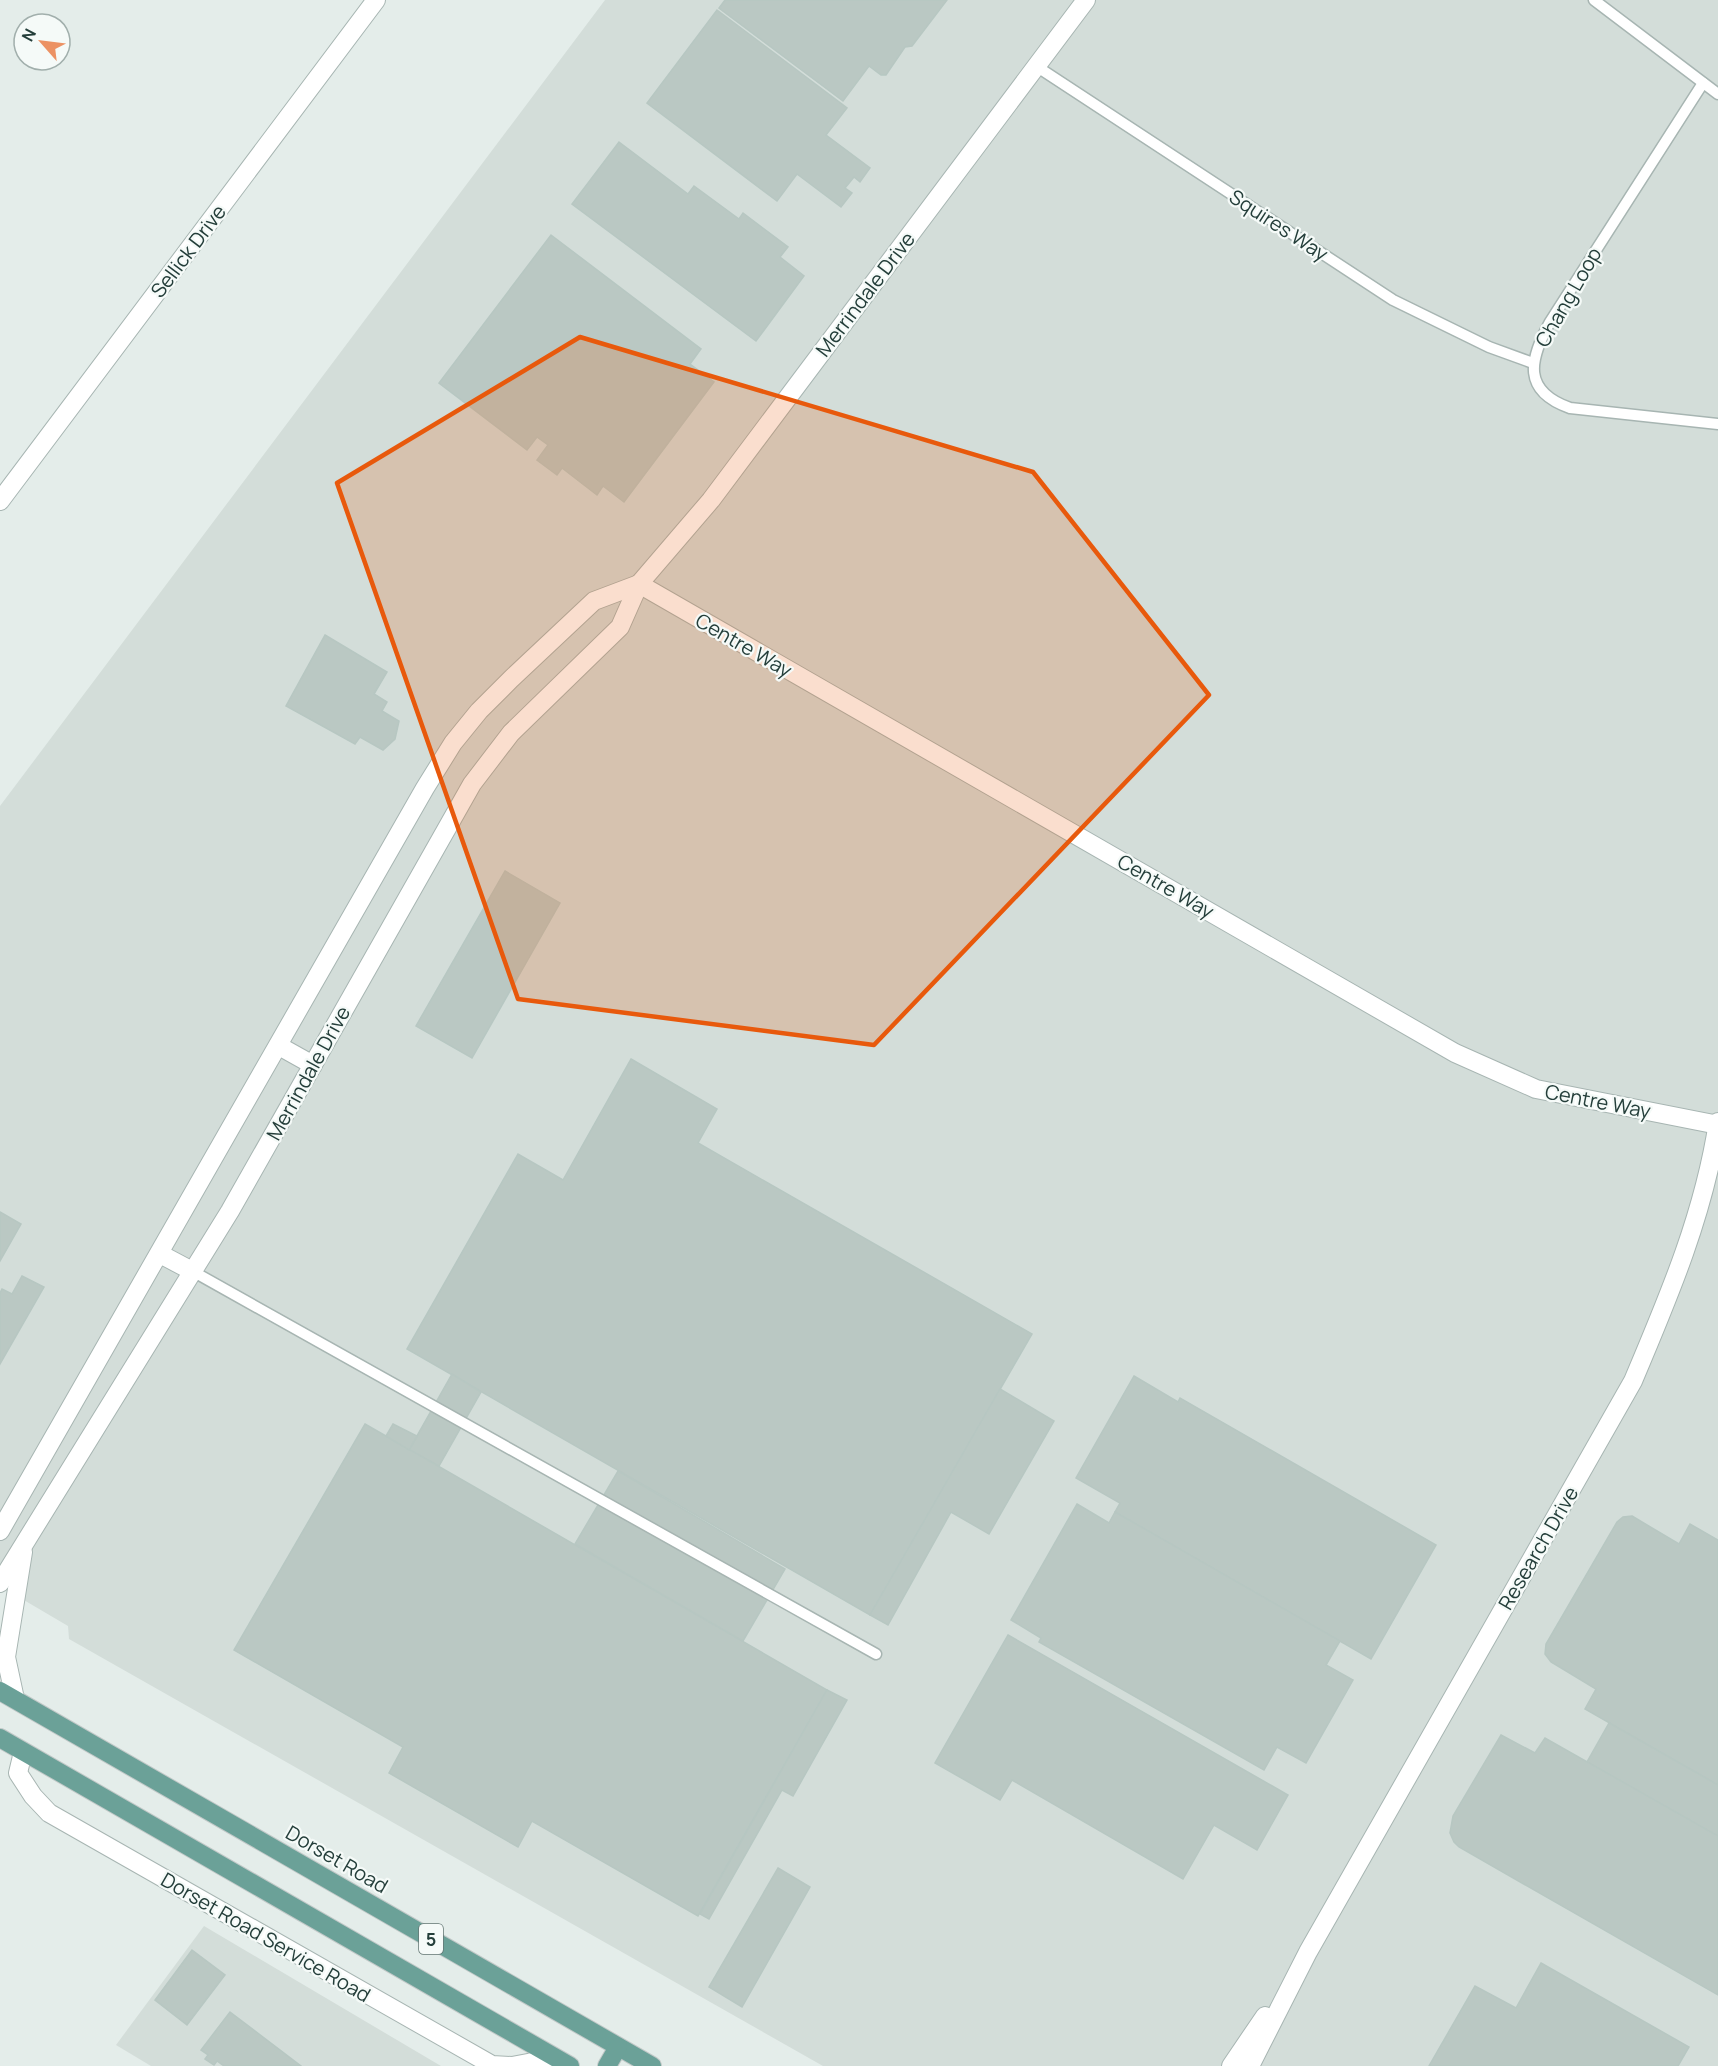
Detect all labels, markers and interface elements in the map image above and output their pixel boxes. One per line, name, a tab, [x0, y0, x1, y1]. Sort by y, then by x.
north arrow	[12, 12, 72, 72]
text: N	[16, 25, 41, 45]
street label: Squires Way	[1224, 183, 1334, 267]
street label: Sellick Drive	[144, 199, 232, 303]
street label: Merrindale Drive	[809, 226, 921, 362]
street label: Chang Loop	[1529, 242, 1607, 352]
street label: Centre Way	[691, 607, 798, 684]
street label: Centre Way	[1113, 848, 1220, 925]
street label: Merrindale Drive	[260, 1001, 356, 1145]
street label: Centre Way	[1543, 1078, 1654, 1125]
street label: Research Drive	[1492, 1481, 1584, 1615]
street label: Dorset Road	[281, 1819, 393, 1899]
street label: Dorset Road Service Road	[156, 1866, 376, 2008]
road number: 5	[419, 1924, 443, 1954]

